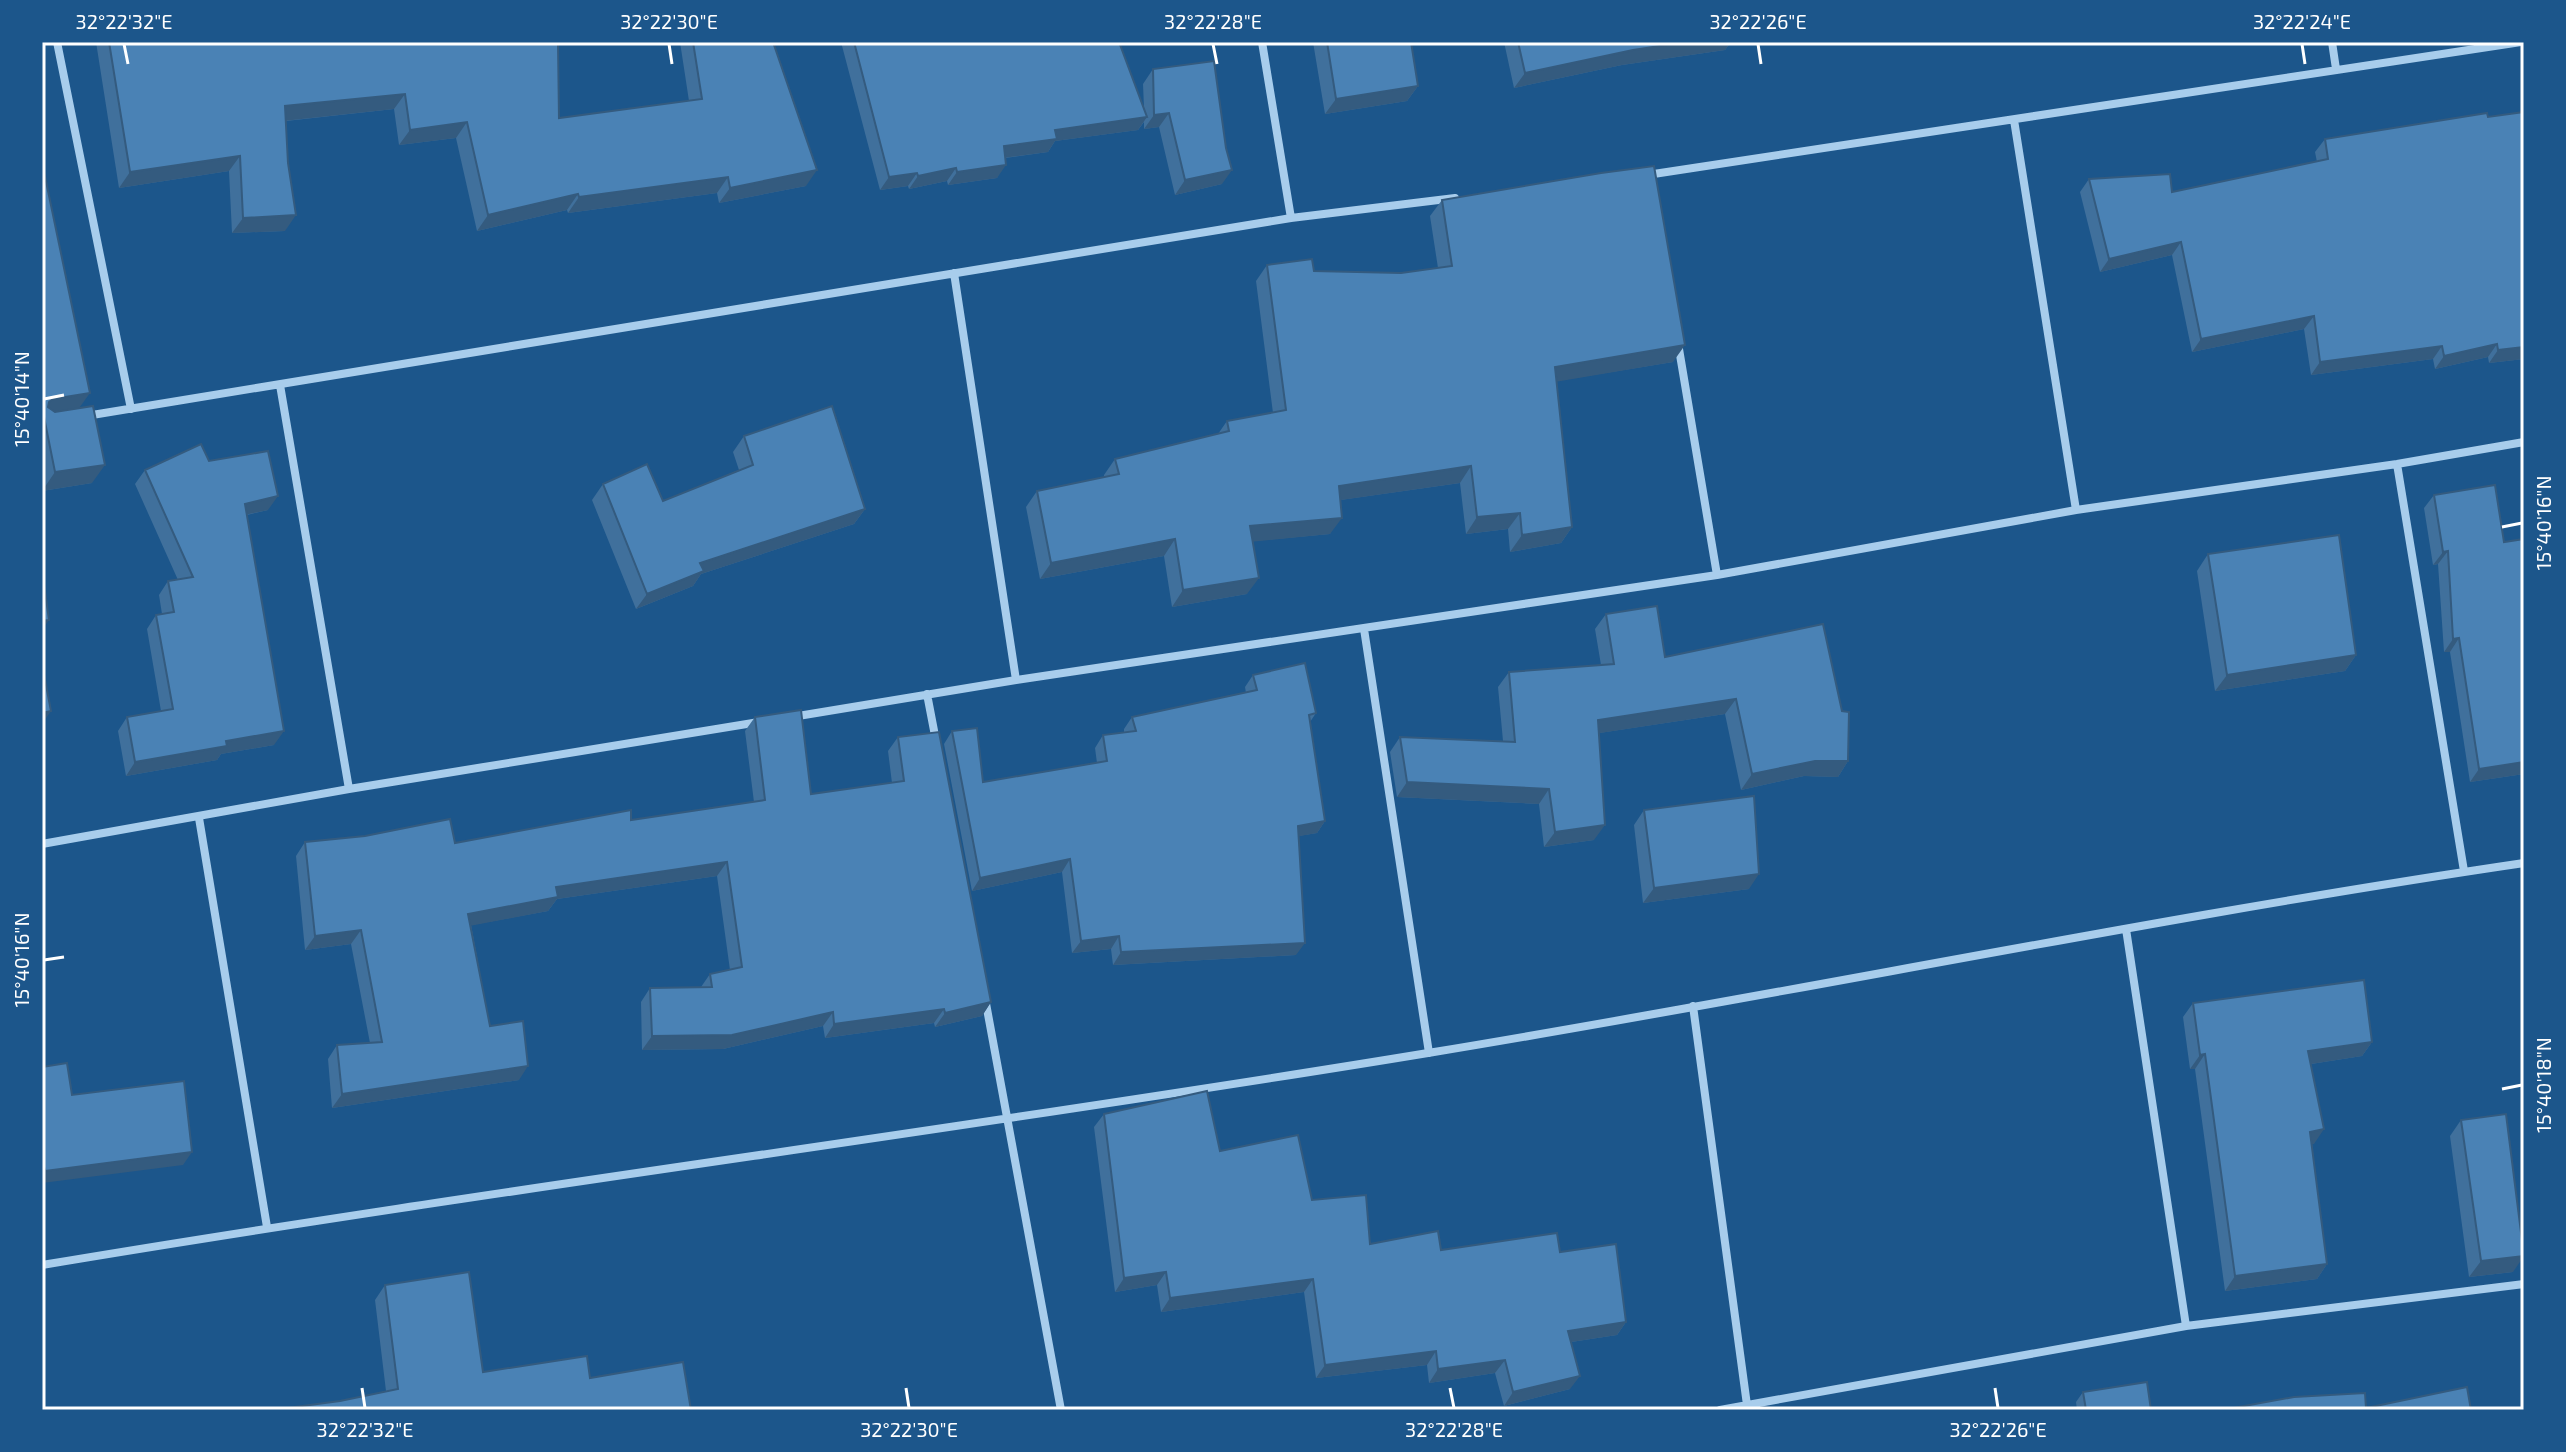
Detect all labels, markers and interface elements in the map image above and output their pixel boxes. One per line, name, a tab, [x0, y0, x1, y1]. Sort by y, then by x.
text: 32°22'32"E	[76, 9, 172, 33]
text: 32°22'30"E	[620, 9, 718, 33]
text: 32°22'28"E	[1164, 9, 1262, 33]
text: 32°22'26"E	[1709, 9, 1807, 33]
text: 32°22'24"E	[2253, 9, 2351, 33]
text: 15°40'14"N	[9, 351, 33, 447]
text: 15°40'16"N	[2531, 475, 2555, 571]
text: 15°40'16"N	[9, 912, 33, 1008]
text: 15°40'18"N	[2531, 1037, 2555, 1133]
text: 32°22'32"E	[317, 1417, 413, 1441]
text: 32°22'30"E	[860, 1417, 958, 1441]
text: 32°22'28"E	[1405, 1417, 1503, 1441]
text: 32°22'26"E	[1949, 1417, 2047, 1441]

